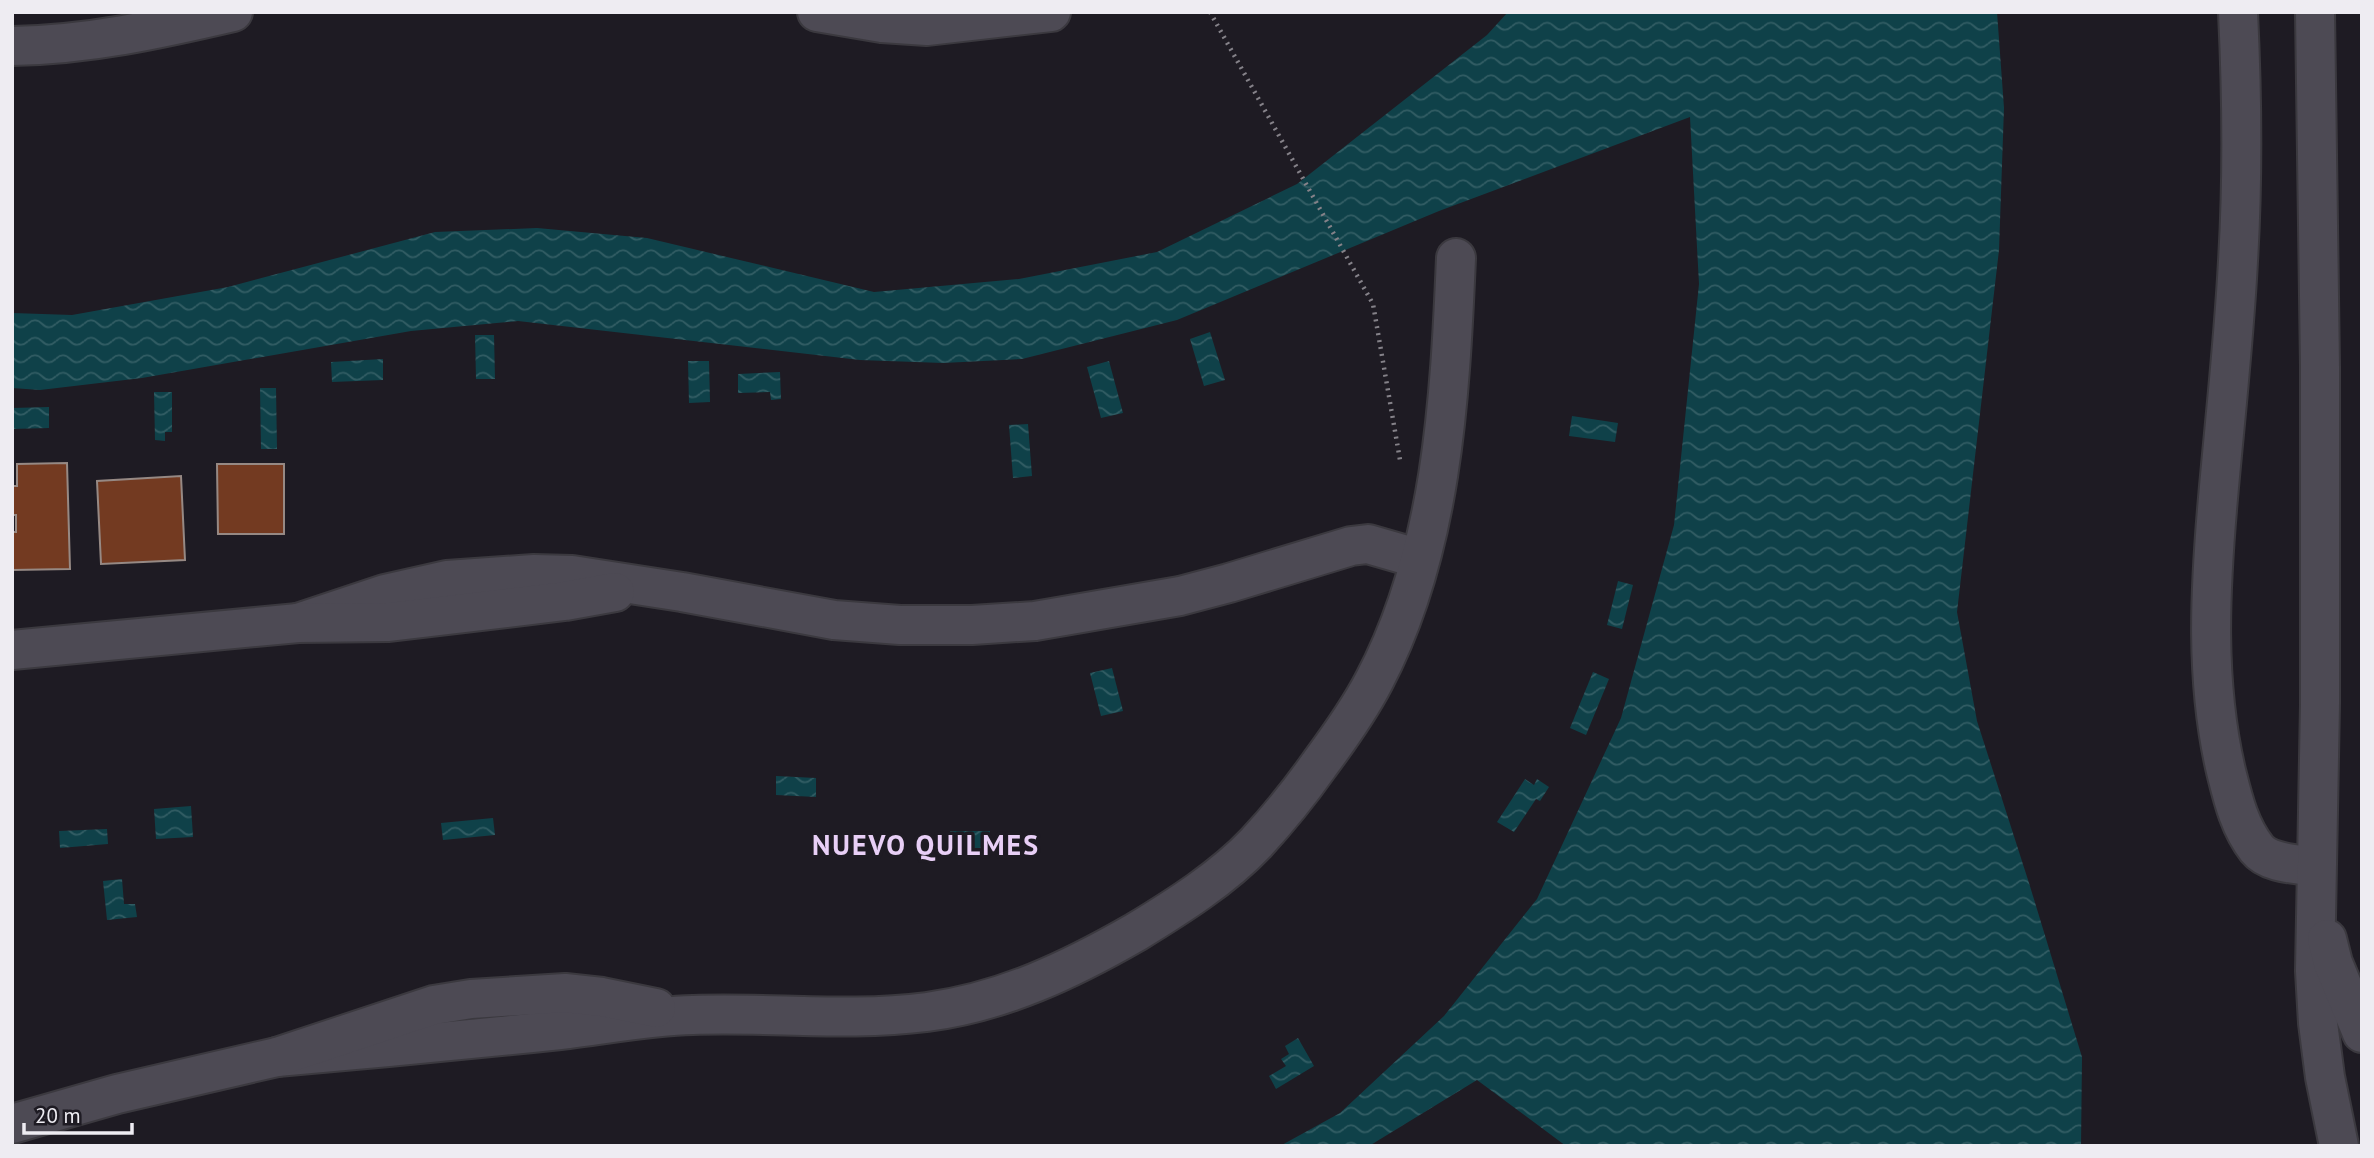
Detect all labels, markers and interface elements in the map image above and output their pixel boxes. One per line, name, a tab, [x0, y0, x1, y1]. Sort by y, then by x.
district label: NUEVO QUILMES	[812, 826, 1040, 863]
scale bar	[24, 1092, 133, 1136]
text: 20 m	[35, 1102, 81, 1129]

